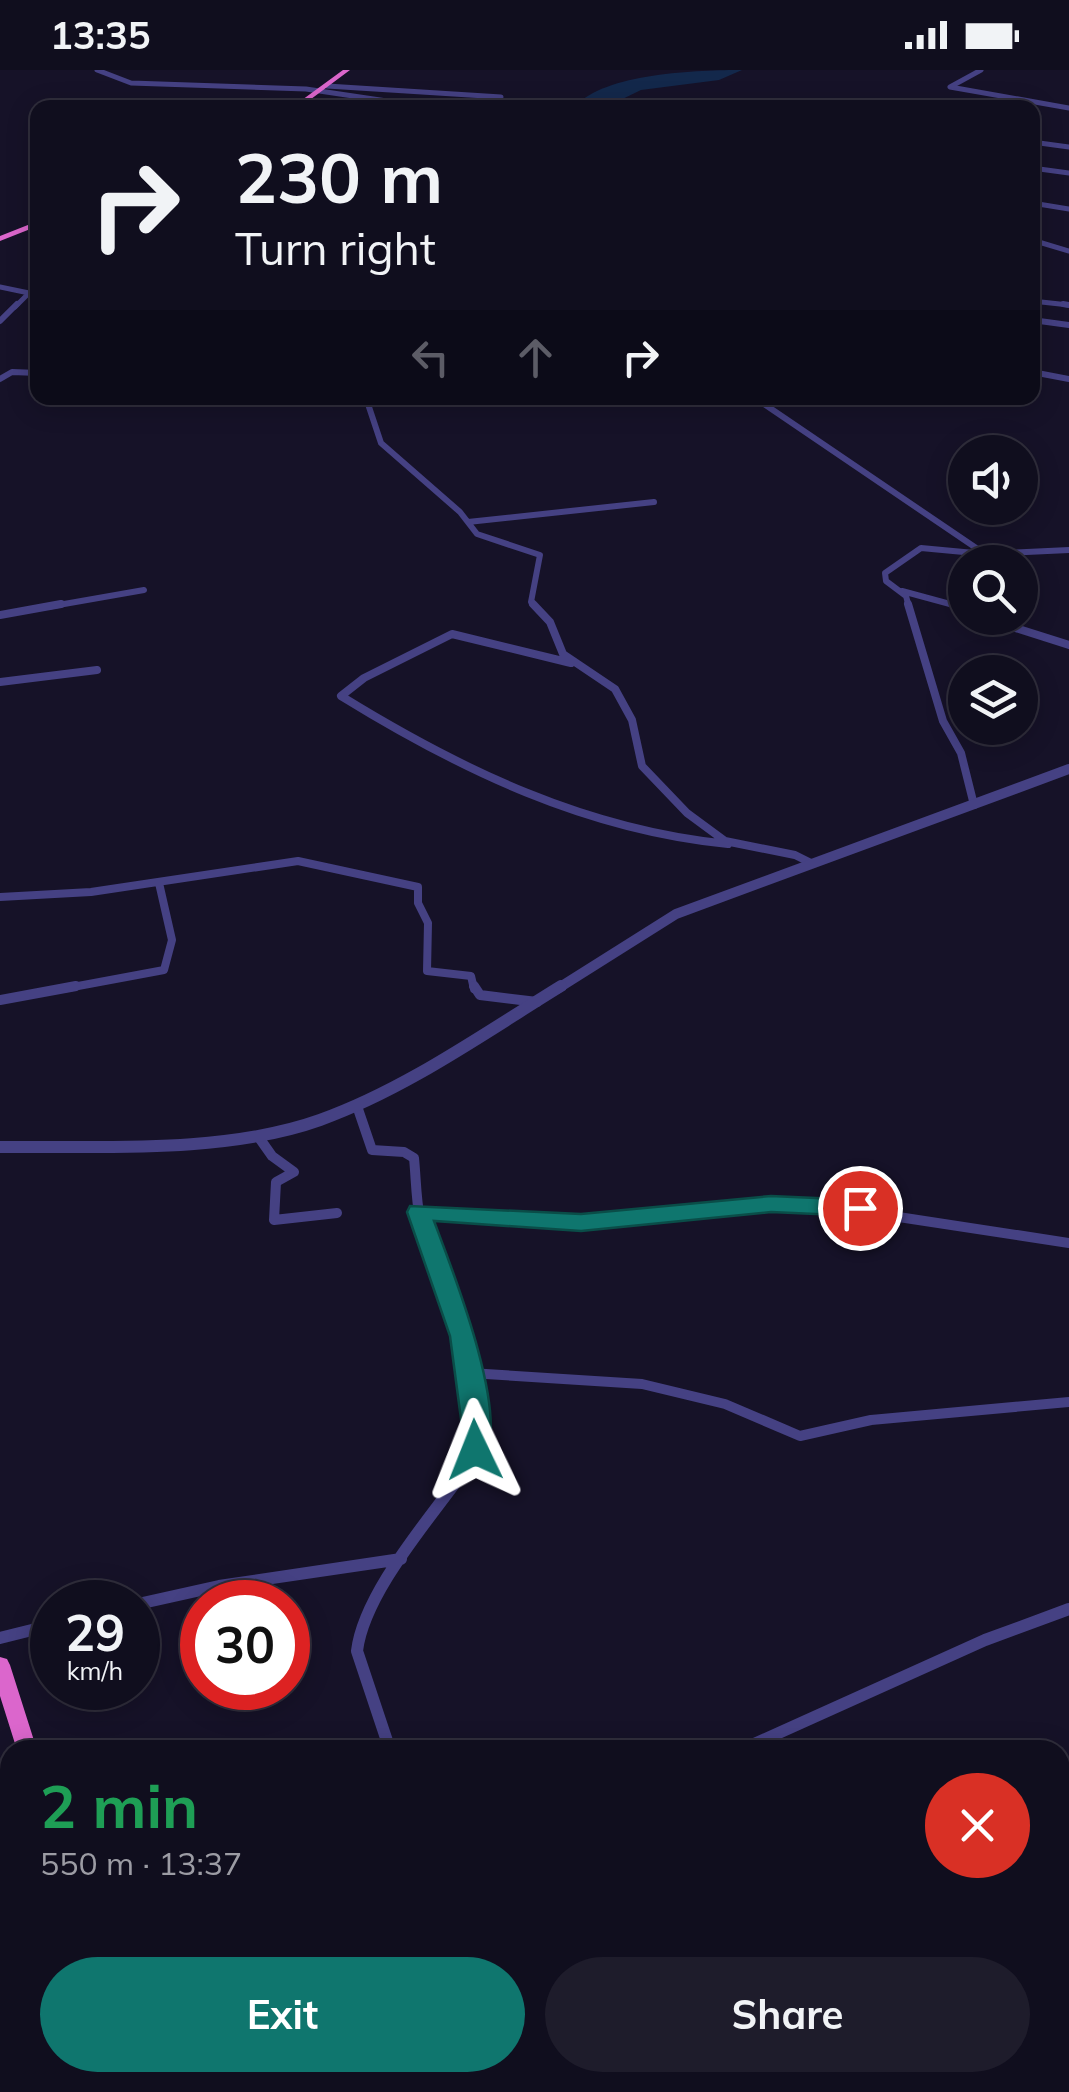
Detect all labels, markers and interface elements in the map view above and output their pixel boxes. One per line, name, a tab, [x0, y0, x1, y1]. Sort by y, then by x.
text: 13:35	[50, 11, 151, 59]
text: 230 m	[235, 133, 443, 221]
icon: right	[70, 140, 200, 270]
text: Turn right	[235, 220, 436, 276]
icon: left	[403, 330, 458, 385]
icon: ahead	[508, 330, 563, 385]
icon: right	[613, 330, 668, 385]
map controls	[948, 435, 1038, 745]
button: sound	[948, 435, 1038, 525]
button: search	[948, 545, 1038, 635]
button: layers	[948, 655, 1038, 745]
pin	[818, 1166, 903, 1251]
icon: arrive	[833, 1181, 888, 1236]
position arrow	[423, 1398, 527, 1502]
speed limit sign: 30	[180, 1580, 310, 1710]
text: 29	[65, 1601, 125, 1664]
text: km/h	[67, 1655, 123, 1686]
text: 2 min	[40, 1768, 198, 1843]
button: close	[925, 1773, 1030, 1878]
text: 550 m · 13:37	[40, 1843, 242, 1883]
button: Exit	[40, 1957, 525, 2072]
button: Share	[545, 1957, 1030, 2072]

